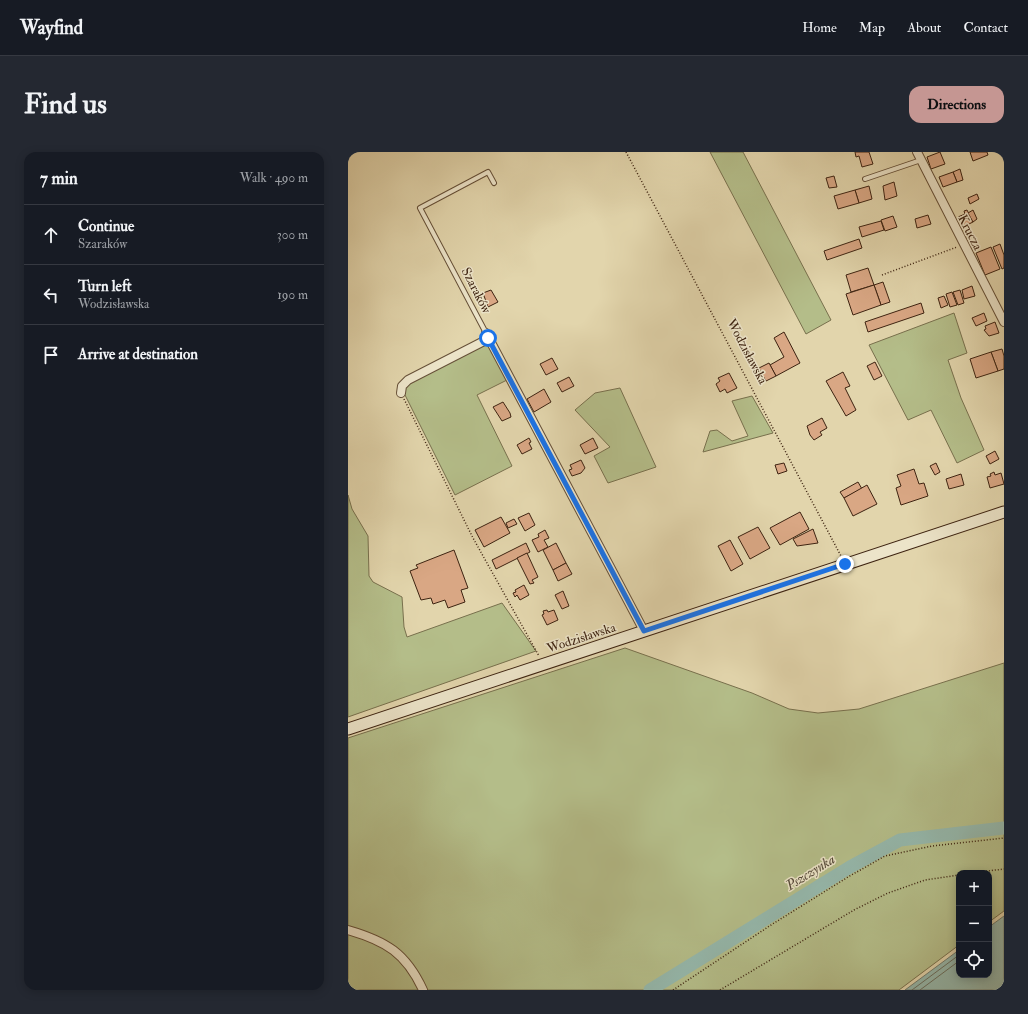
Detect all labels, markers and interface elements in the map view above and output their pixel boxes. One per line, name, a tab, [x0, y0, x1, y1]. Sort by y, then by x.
text: Wayfind	[20, 16, 83, 40]
text: Home	[802, 19, 837, 36]
text: Map	[859, 19, 885, 36]
text: About	[907, 19, 941, 36]
text: Contact	[963, 19, 1008, 36]
button: Directions	[909, 86, 1004, 123]
text: Find us	[24, 87, 107, 122]
text: 7 min	[40, 168, 78, 189]
text: Walk · 490 m	[240, 170, 308, 186]
street label: Krucza	[954, 212, 986, 253]
text: Continue	[78, 217, 134, 236]
icon: ahead	[40, 224, 62, 246]
text: 300 m	[277, 227, 308, 243]
text: Szaraków	[78, 236, 127, 252]
street label: Szaraków	[458, 265, 495, 317]
text: Turn left	[78, 277, 132, 296]
icon: left	[40, 284, 62, 306]
text: 190 m	[277, 287, 308, 303]
text: Wodzisławska	[78, 296, 149, 312]
street label: Wodzisławska	[723, 315, 771, 387]
route start	[479, 329, 497, 347]
icon: arrive	[40, 344, 62, 366]
text: Arrive at destination	[78, 345, 198, 364]
route end	[836, 555, 854, 573]
street label: Wodzisławska	[544, 619, 618, 657]
water label: Pszczynka	[782, 850, 838, 895]
map controls	[956, 870, 992, 978]
button: +	[956, 870, 992, 906]
button: −	[956, 906, 992, 942]
button: locate	[956, 942, 992, 978]

